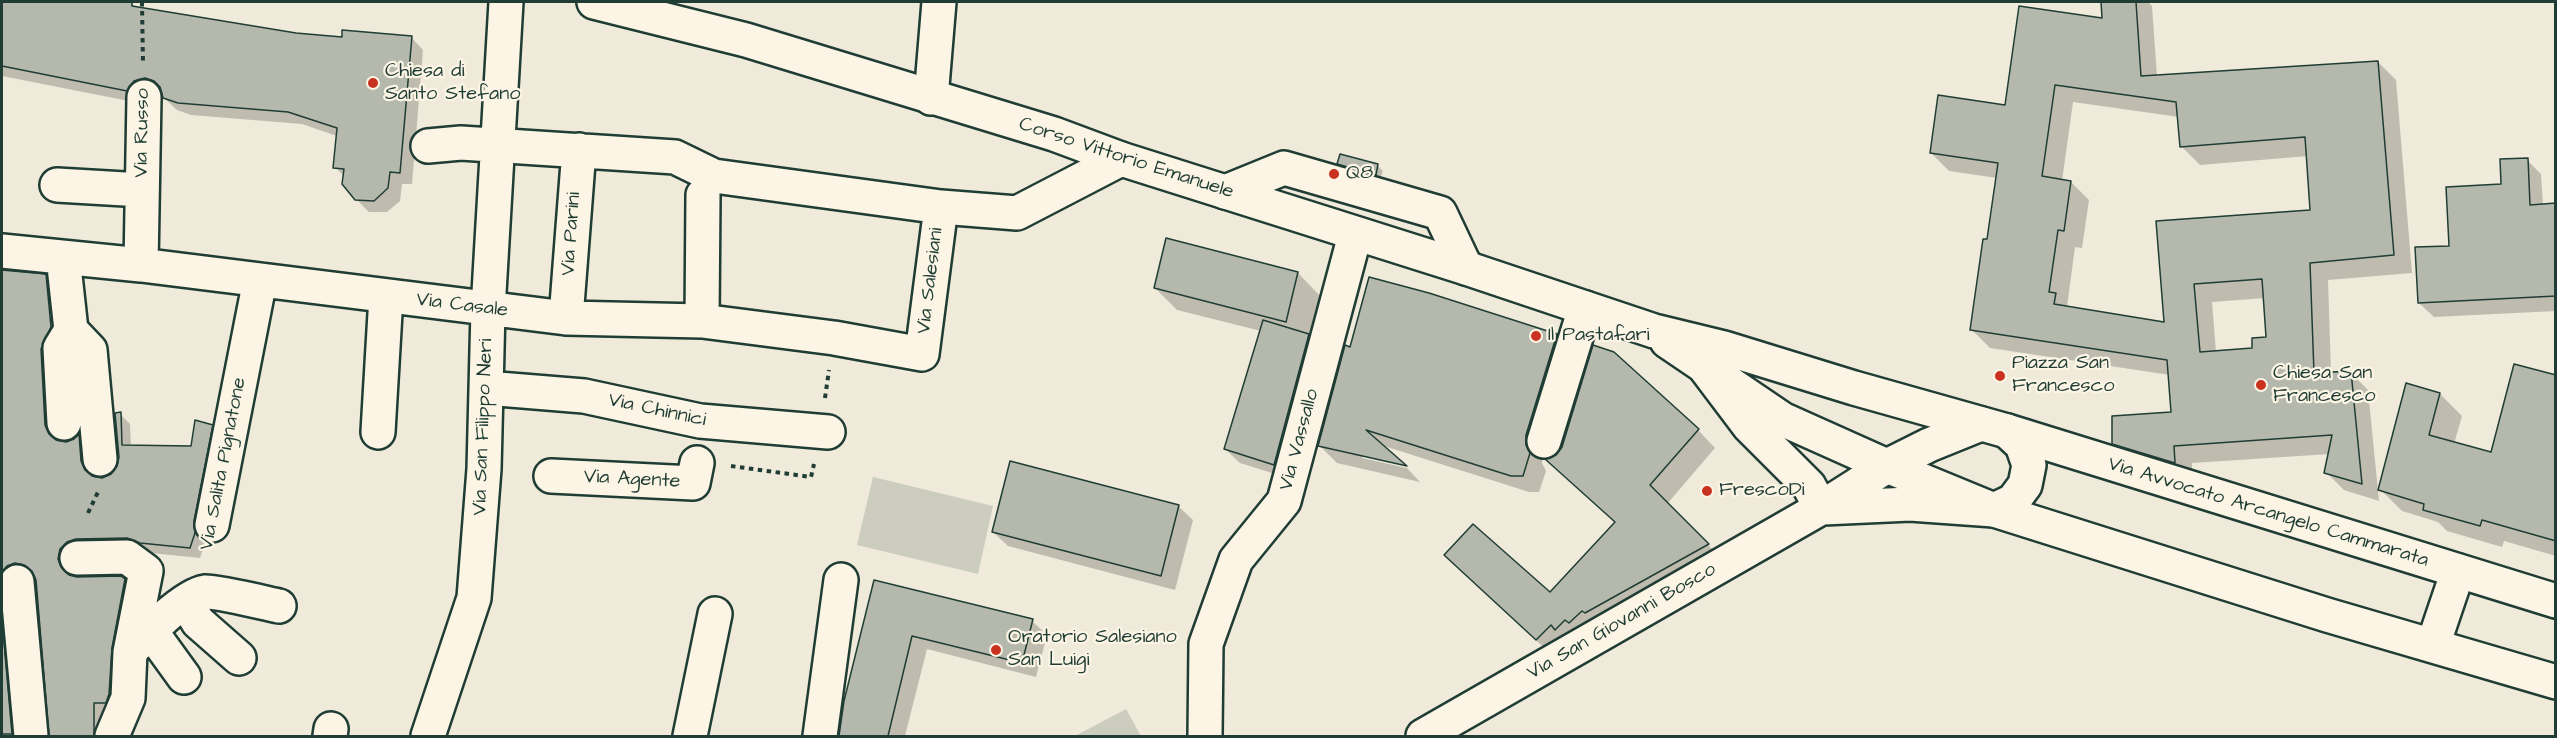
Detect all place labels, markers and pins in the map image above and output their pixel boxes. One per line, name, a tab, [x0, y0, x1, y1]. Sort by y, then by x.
place label: Chiesa di Santo Stefano	[385, 60, 520, 107]
marker: Chiesa di Santo Stefano	[366, 76, 380, 90]
place label: Q8	[1346, 162, 1373, 186]
marker: Q8	[1327, 167, 1341, 181]
place label: Il Pastafari	[1548, 324, 1650, 348]
marker: Il Pastafari	[1529, 329, 1543, 343]
place label: Piazza San Francesco	[2012, 352, 2114, 399]
place label: Chiesa San Francesco	[2273, 362, 2375, 409]
marker: Piazza San Francesco	[1993, 369, 2007, 383]
marker: Chiesa San Francesco	[2254, 378, 2268, 392]
place label: FrescoDì	[1719, 479, 1805, 503]
marker: FrescoDì	[1700, 484, 1714, 498]
place label: Oratorio Salesiano San Luigi	[1008, 626, 1177, 673]
marker: Oratorio Salesiano San Luigi	[989, 643, 1003, 657]

